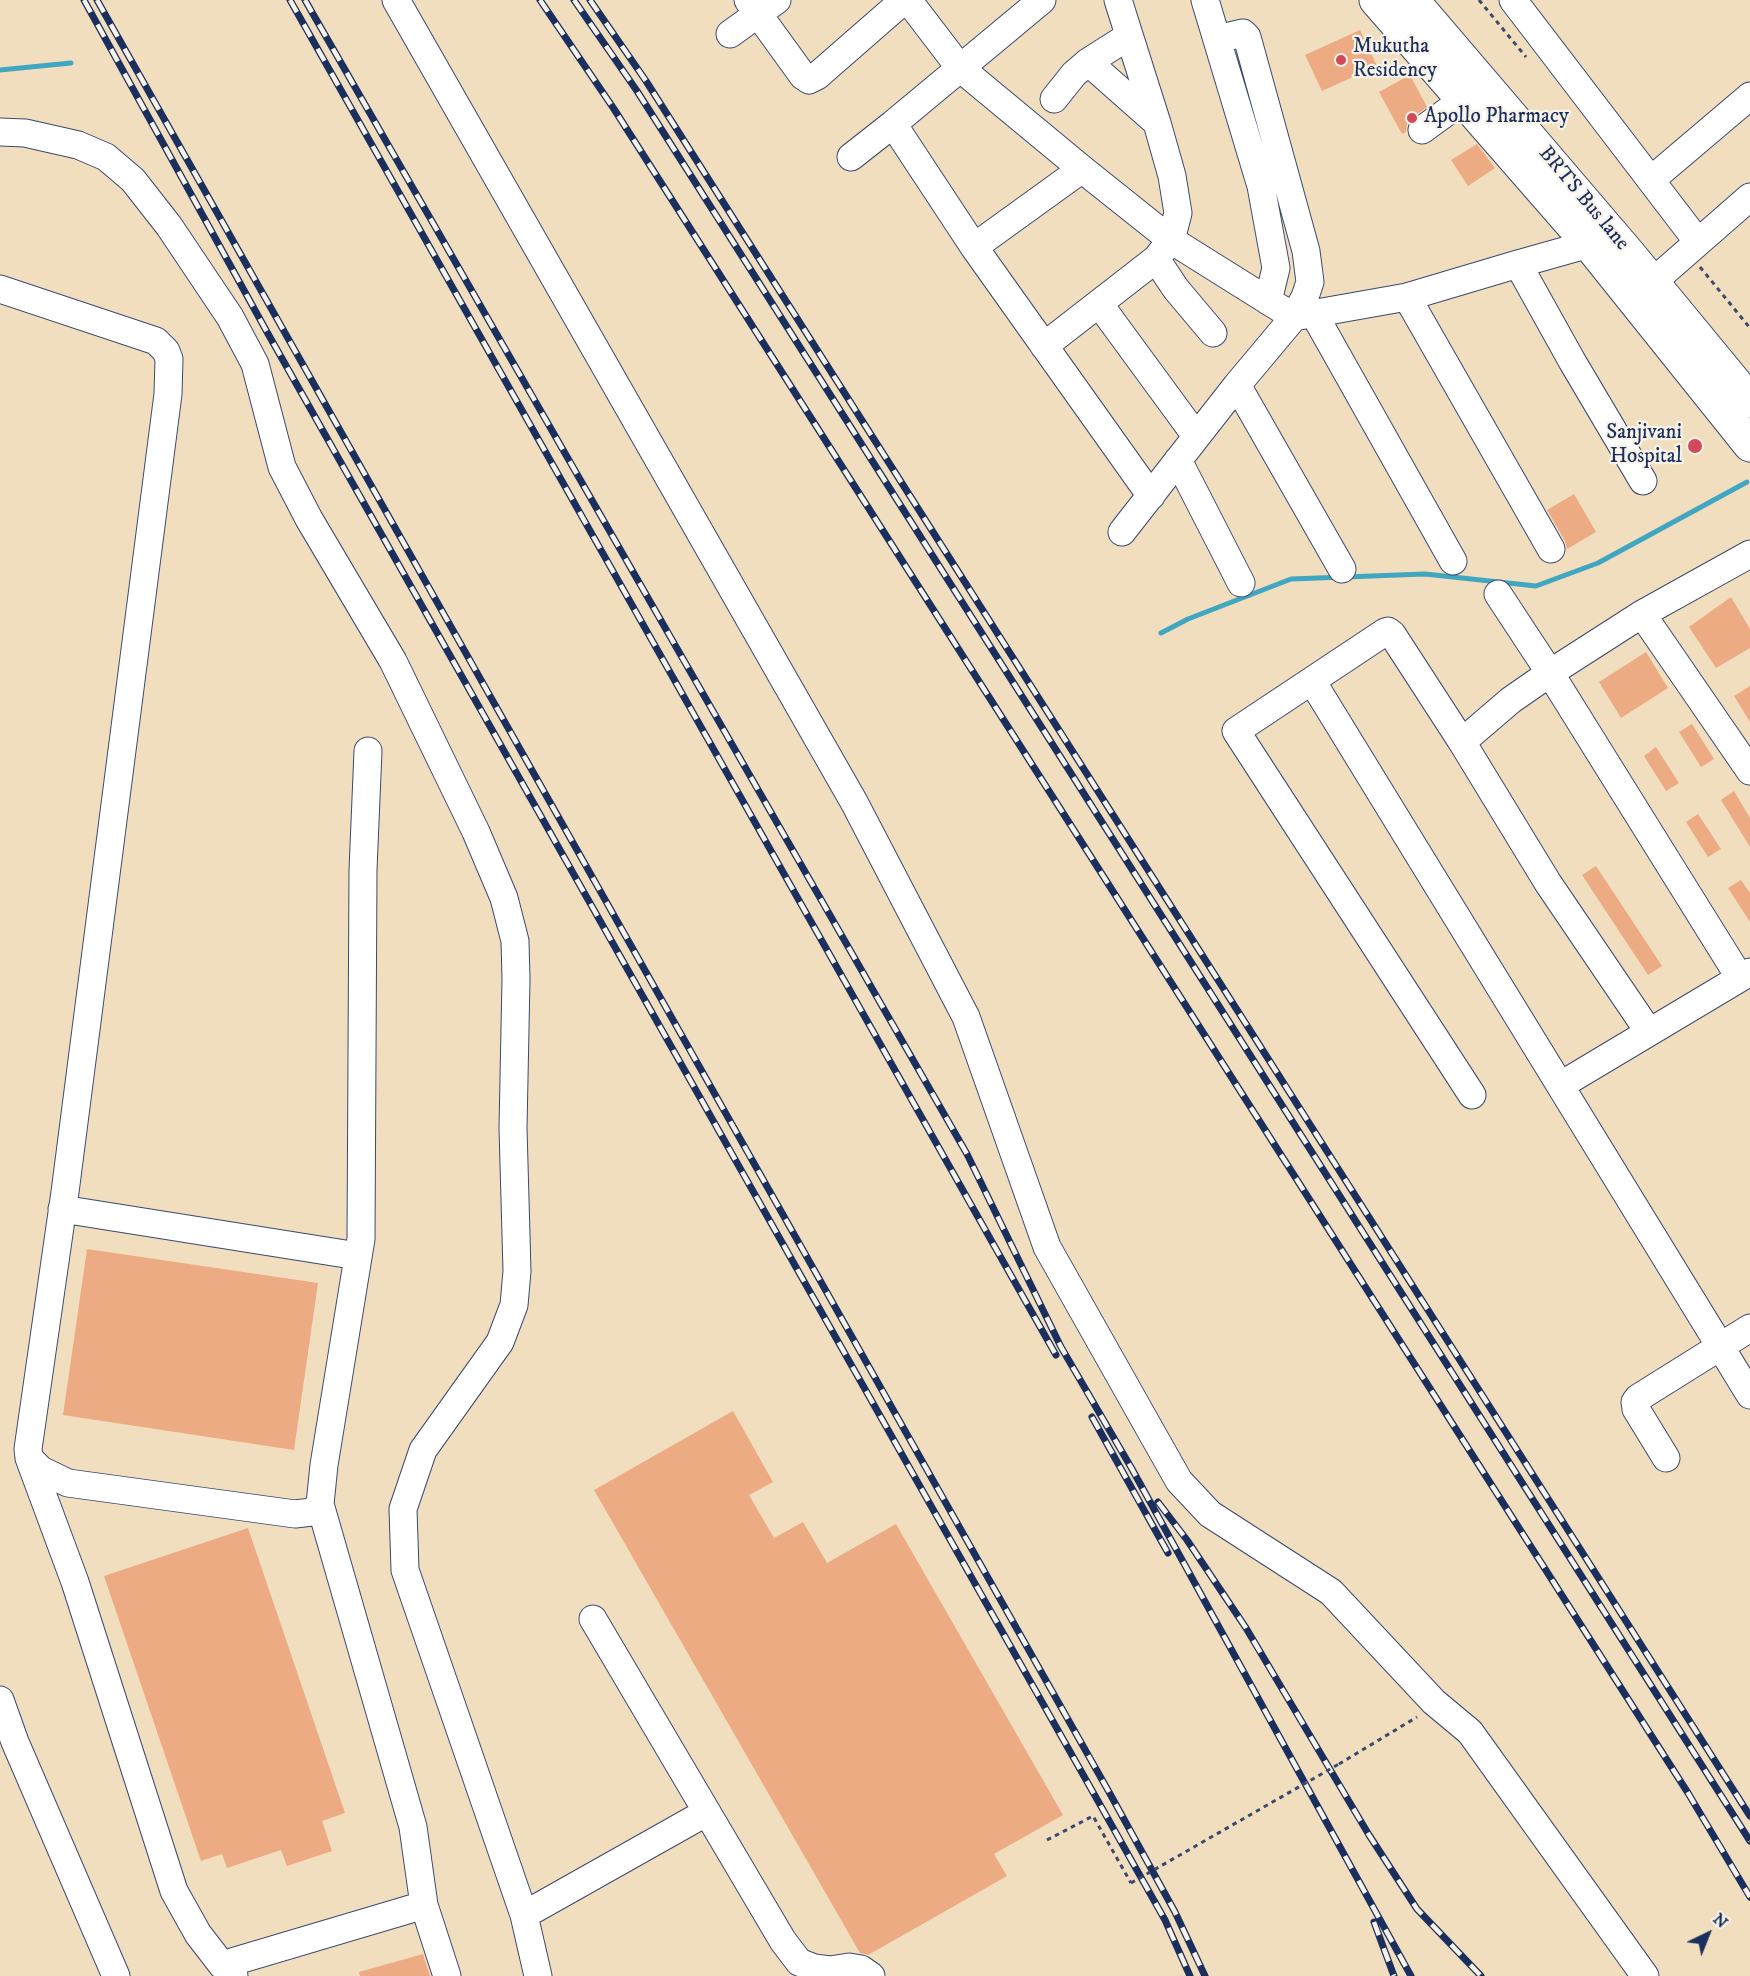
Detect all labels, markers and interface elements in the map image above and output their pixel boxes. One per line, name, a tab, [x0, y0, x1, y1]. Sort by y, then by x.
place label: Mukutha Residency	[1353, 35, 1437, 85]
marker: Mukutha Residency	[1334, 53, 1348, 67]
place label: Apollo Pharmacy	[1424, 105, 1569, 131]
marker: Apollo Pharmacy	[1405, 111, 1419, 125]
street label: BRTS Bus lane	[1532, 142, 1634, 256]
place label: Sanjivani Hospital	[1606, 421, 1682, 471]
marker: Sanjivani Hospital	[1686, 437, 1704, 455]
north arrow	[1678, 1904, 1738, 1964]
text: N	[1709, 1909, 1732, 1933]

